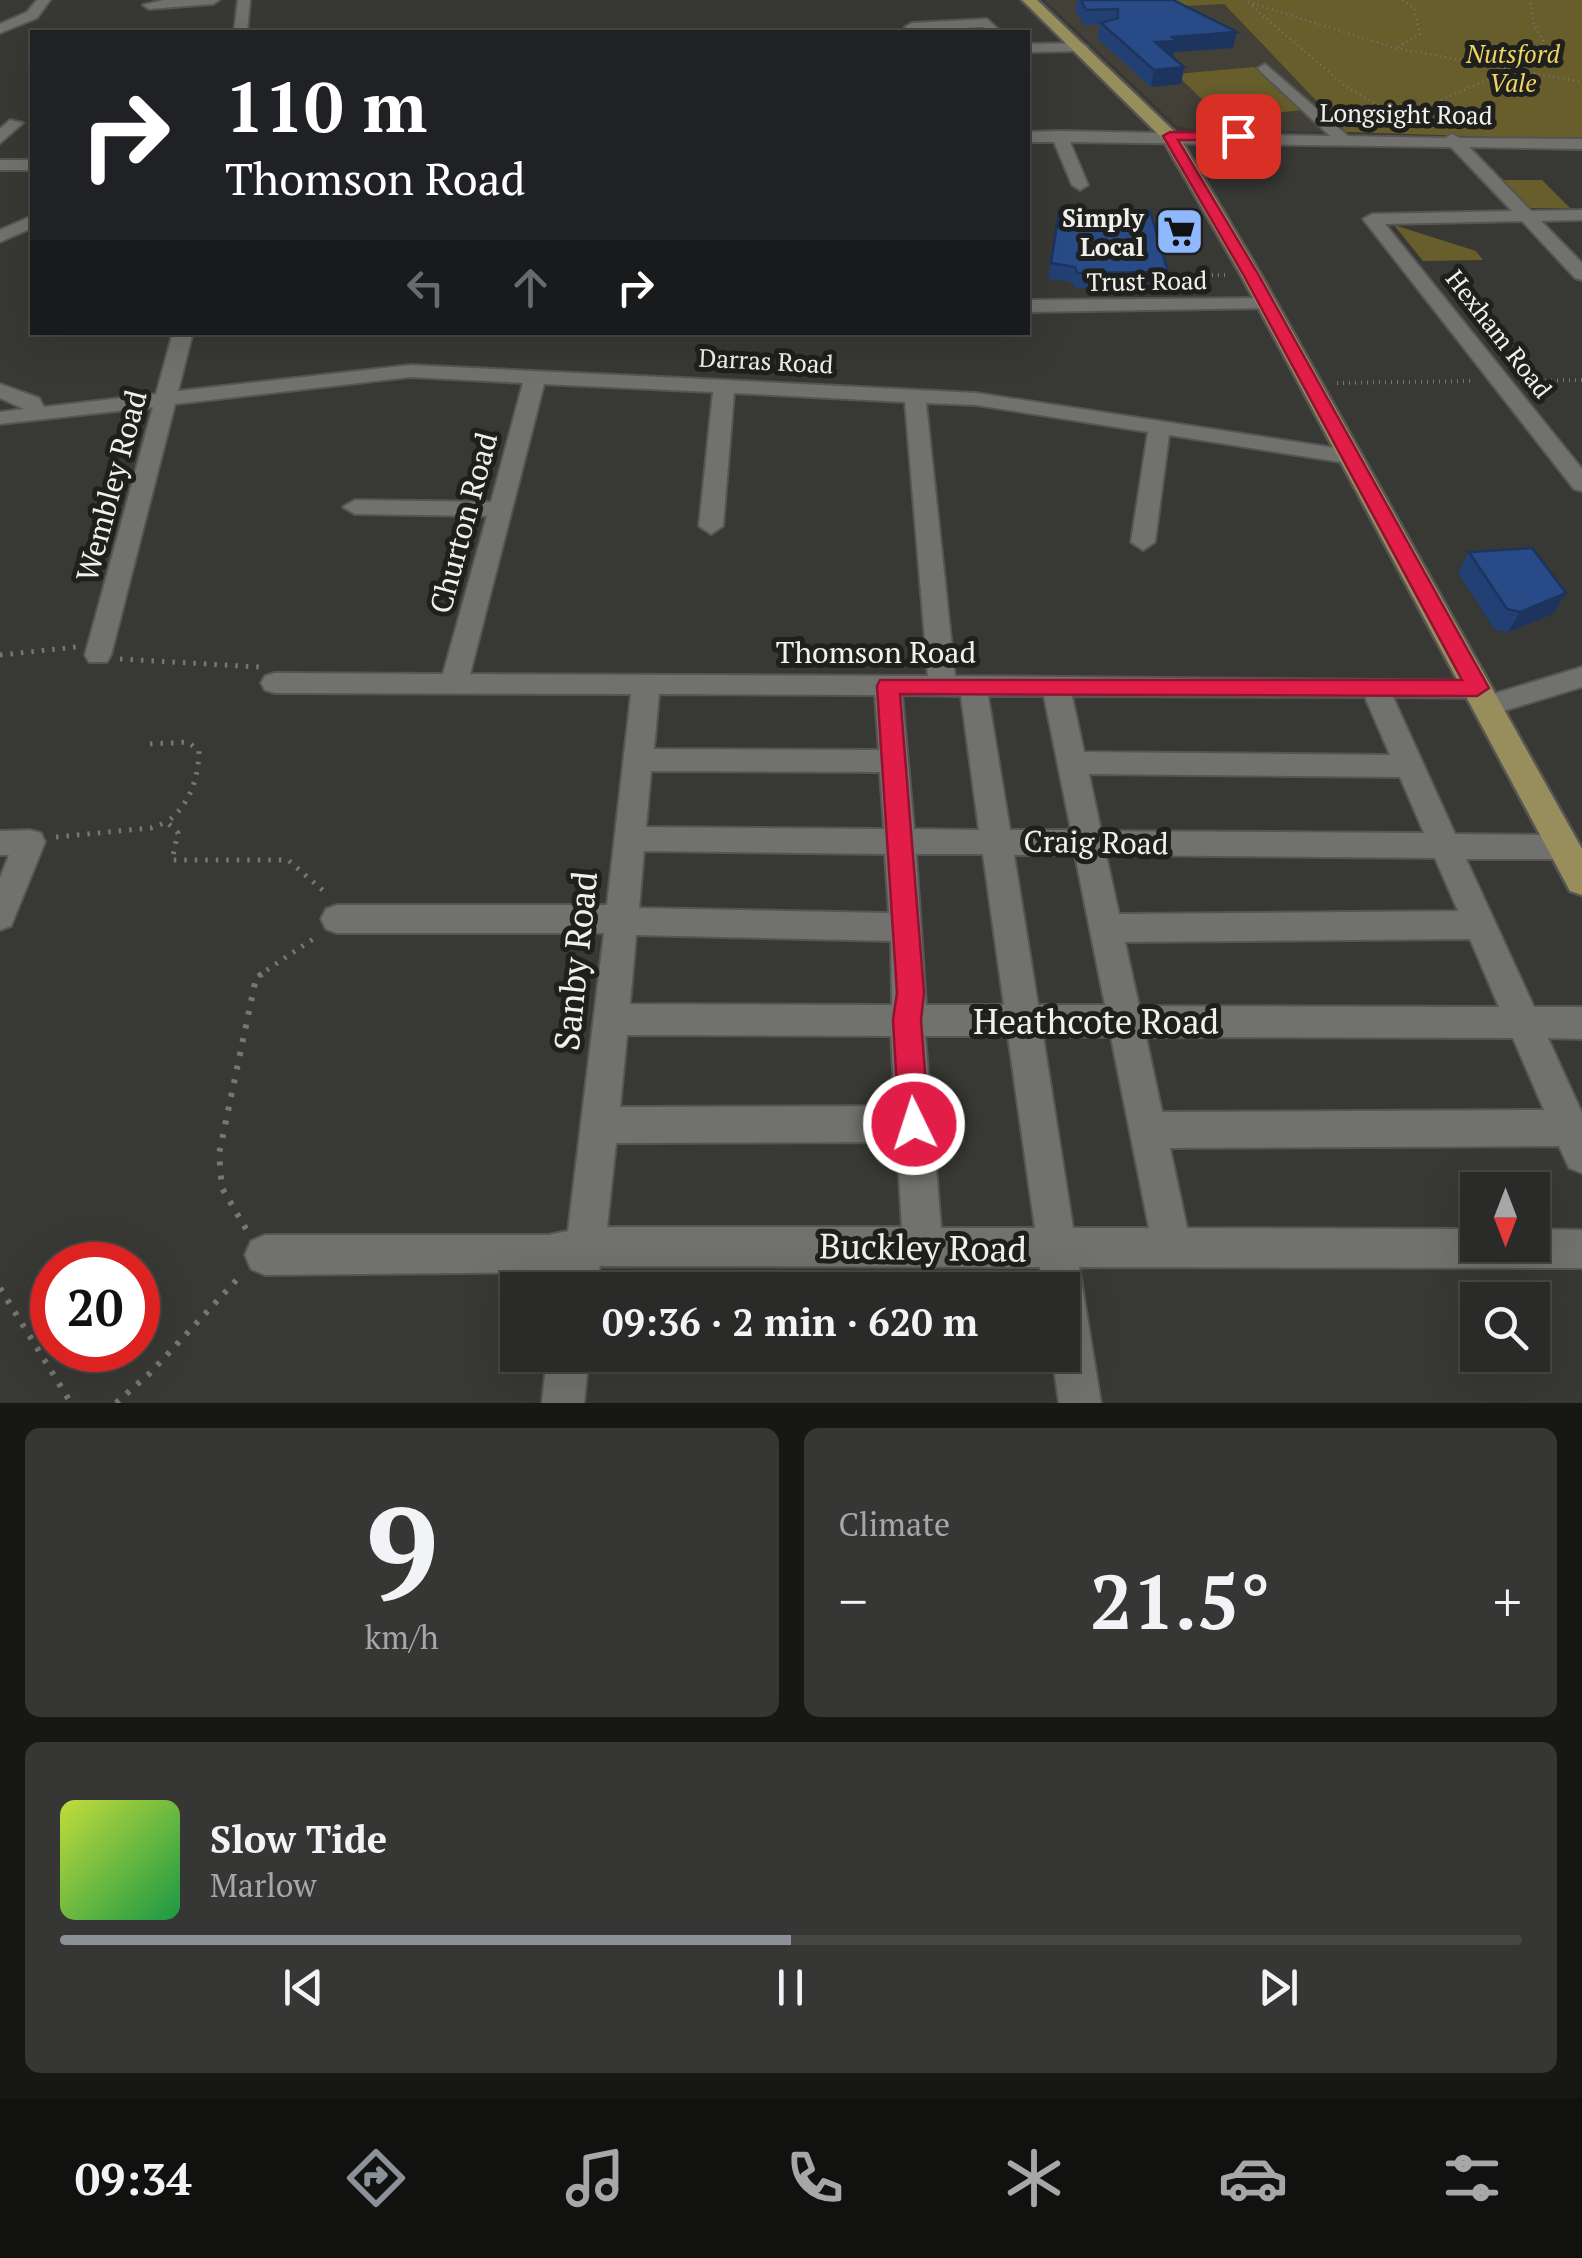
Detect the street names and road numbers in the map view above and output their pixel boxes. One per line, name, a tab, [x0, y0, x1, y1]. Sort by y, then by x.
street label: Longsight Road	[1319, 95, 1493, 132]
street label: Trust Road	[1086, 263, 1208, 298]
street label: Hexham Road	[1439, 263, 1560, 405]
street label: Darras Road	[698, 340, 834, 381]
street label: Wembley Road	[66, 386, 156, 586]
street label: Churton Road	[420, 428, 506, 617]
street label: Thomson Road	[776, 632, 976, 672]
street label: Craig Road	[1023, 821, 1169, 863]
street label: Sanby Road	[543, 869, 607, 1053]
street label: Heathcote Road	[973, 998, 1219, 1044]
street label: Buckley Road	[819, 1222, 1027, 1272]

